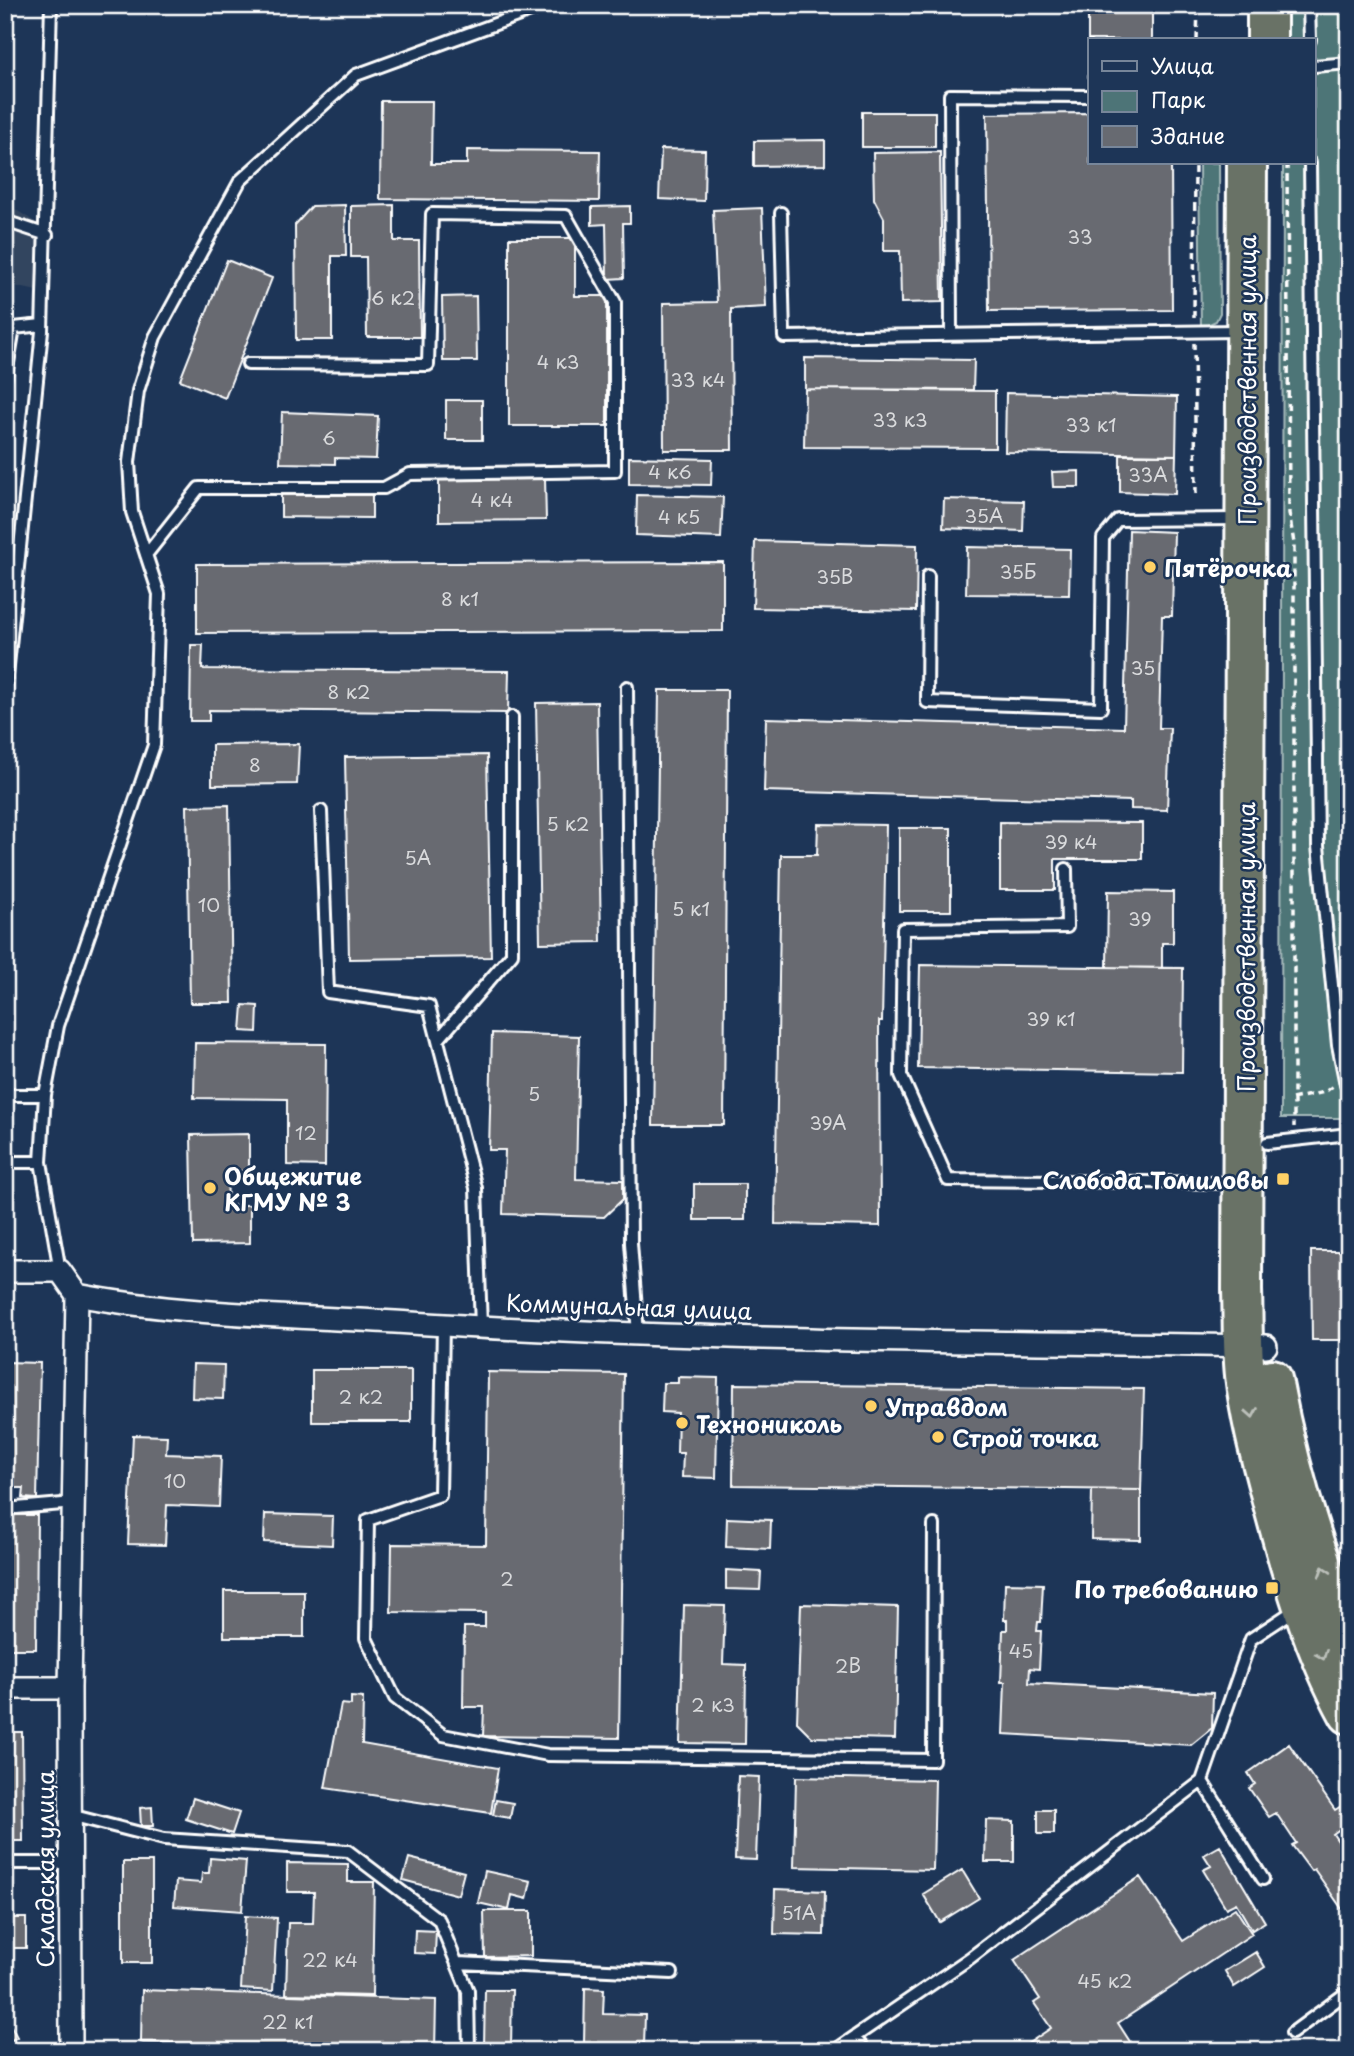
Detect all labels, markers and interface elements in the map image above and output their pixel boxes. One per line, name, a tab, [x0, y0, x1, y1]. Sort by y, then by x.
legend	[1088, 38, 1316, 164]
text: Улица	[1151, 49, 1214, 81]
text: Парк	[1151, 83, 1206, 115]
text: Здание	[1151, 119, 1225, 151]
house number: 33	[1068, 222, 1092, 250]
street label: Производственная улица	[1229, 235, 1264, 525]
house number: 6 к2	[371, 283, 415, 311]
house number: 4 к3	[537, 347, 579, 375]
house number: 33 к4	[671, 365, 726, 393]
house number: 33 к3	[873, 405, 927, 433]
house number: 33 к1	[1066, 410, 1116, 438]
house number: 6	[322, 423, 336, 451]
house number: 4 к6	[648, 457, 692, 485]
house number: 33А	[1128, 460, 1168, 488]
house number: 4 к4	[471, 485, 513, 513]
house number: 35А	[965, 501, 1003, 529]
house number: 4 к5	[658, 502, 700, 530]
place label: Пятёрочка	[1164, 550, 1292, 585]
house number: 35Б	[1000, 557, 1036, 585]
marker: Пятёрочка	[1142, 559, 1158, 575]
house number: 35В	[817, 562, 853, 590]
house number: 8 к1	[441, 584, 479, 612]
house number: 35	[1131, 653, 1155, 681]
house number: 8 к2	[328, 677, 370, 705]
house number: 8	[249, 750, 261, 778]
street label: Производственная улица	[1228, 802, 1263, 1092]
house number: 5 к2	[547, 809, 589, 837]
house number: 39 к4	[1045, 827, 1097, 855]
house number: 5А	[405, 843, 431, 871]
house number: 10	[198, 890, 220, 918]
house number: 5 к1	[672, 894, 710, 922]
house number: 39	[1128, 904, 1152, 932]
house number: 39 к1	[1027, 1004, 1075, 1032]
house number: 5	[528, 1079, 540, 1107]
house number: 39А	[809, 1108, 847, 1136]
house number: 12	[295, 1118, 317, 1146]
place label: Общежитие КГМУ № 3	[224, 1158, 363, 1219]
place label: Слобода Томиловы	[1043, 1162, 1269, 1197]
marker: Слобода Томиловы	[1275, 1171, 1291, 1187]
marker: Общежитие КГМУ № 3	[202, 1180, 218, 1196]
street label: Коммунальная улица	[505, 1284, 753, 1328]
house number: 2 к2	[339, 1382, 383, 1410]
place label: Управдом	[885, 1389, 1008, 1424]
marker: Управдом	[863, 1398, 879, 1414]
place label: Технониколь	[696, 1406, 843, 1441]
one-way arrow	[1243, 1407, 1258, 1419]
marker: Технониколь	[674, 1415, 690, 1431]
place label: Строй точка	[952, 1420, 1099, 1455]
marker: Строй точка	[930, 1429, 946, 1445]
house number: 10	[164, 1466, 186, 1494]
house number: 2	[500, 1564, 514, 1592]
one-way arrow	[1318, 1566, 1332, 1578]
place label: По требованию	[1074, 1571, 1258, 1606]
marker: По требованию	[1264, 1580, 1280, 1596]
house number: 45	[1009, 1636, 1033, 1664]
one-way arrow	[1314, 1648, 1328, 1660]
house number: 2В	[835, 1651, 861, 1679]
house number: 2 к3	[691, 1690, 735, 1718]
street label: Складская улица	[27, 1770, 62, 1968]
house number: 51А	[782, 1898, 816, 1926]
house number: 22 к4	[302, 1945, 358, 1973]
house number: 45 к2	[1078, 1966, 1132, 1994]
house number: 22 к1	[262, 2007, 314, 2035]

